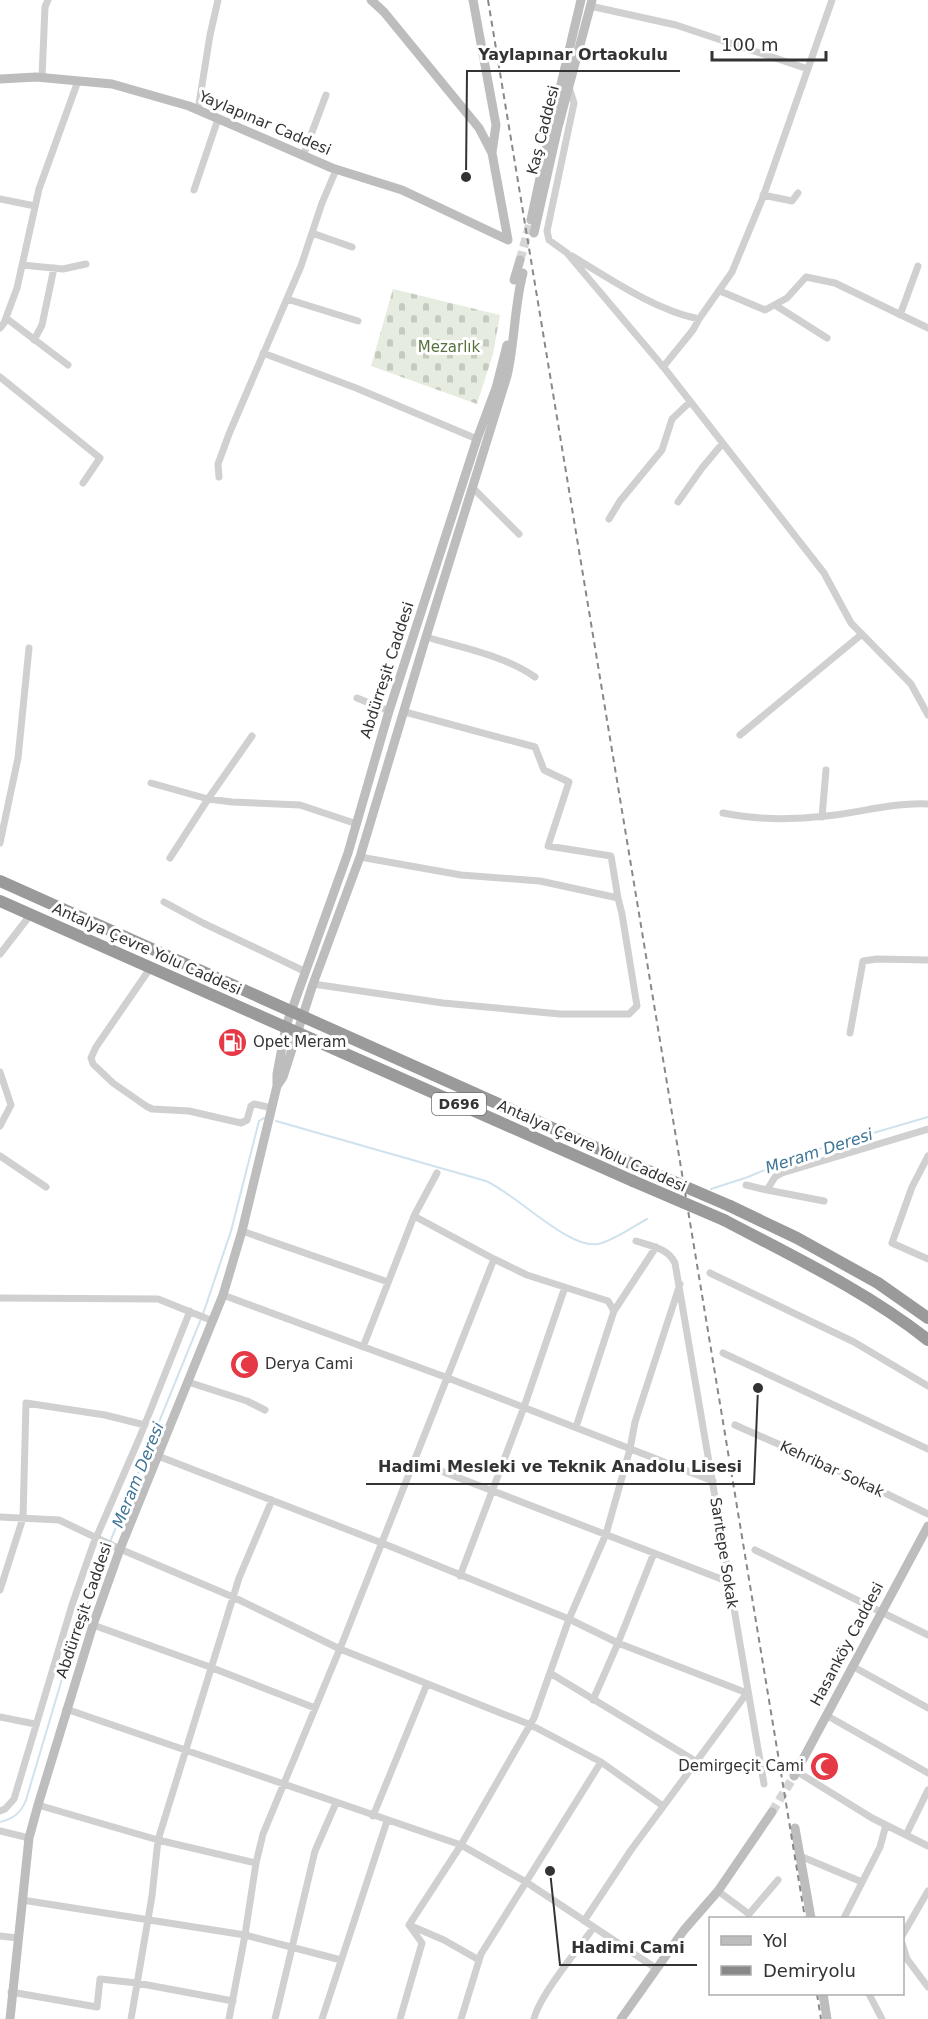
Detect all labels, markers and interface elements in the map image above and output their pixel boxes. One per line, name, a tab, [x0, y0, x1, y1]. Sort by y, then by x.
scale bar	[712, 24, 826, 62]
text: 100 m	[721, 34, 779, 55]
callout: Yaylapınar Ortaokulu	[467, 37, 680, 71]
text: Yaylapınar Ortaokulu	[477, 45, 668, 64]
street label: Kaş Caddesi	[523, 84, 563, 176]
street label: Yaylapınar Caddesi	[195, 87, 334, 159]
park label: Mezarlık	[418, 338, 481, 356]
street label: Abdürreşit Caddesi	[356, 600, 418, 740]
street label: Antalya Çevre Yolu Caddesi	[50, 899, 244, 999]
fuel station icon: Opet Meram	[216, 1026, 248, 1058]
place label: Opet Meram	[253, 1033, 346, 1051]
road number: D696	[432, 1093, 486, 1115]
street label: Antalya Çevre Yolu Caddesi	[495, 1096, 689, 1196]
water label: Meram Deresi	[763, 1124, 876, 1177]
mosque icon: Derya Cami	[228, 1348, 260, 1380]
place label: Derya Cami	[265, 1355, 353, 1373]
water label: Meram Deresi	[108, 1419, 168, 1531]
street label: Kehribar Sokak	[777, 1437, 887, 1501]
callout: Hadimi Mesleki ve Teknik Anadolu Lisesi	[366, 1450, 754, 1484]
text: Hadimi Mesleki ve Teknik Anadolu Lisesi	[378, 1457, 742, 1476]
street label: Sarıtepe Sokak	[706, 1496, 742, 1610]
street label: Abdürreşit Caddesi	[52, 1540, 116, 1680]
street label: Hasanköy Caddesi	[807, 1579, 887, 1709]
mosque icon: Demirgeçit Cami	[809, 1750, 841, 1782]
place label: Demirgeçit Cami	[678, 1757, 804, 1775]
legend	[709, 1917, 904, 1995]
text: Yol	[762, 1930, 788, 1951]
callout: Hadimi Cami	[560, 1931, 697, 1965]
text: Hadimi Cami	[571, 1938, 685, 1957]
text: Demiryolu	[763, 1960, 856, 1981]

